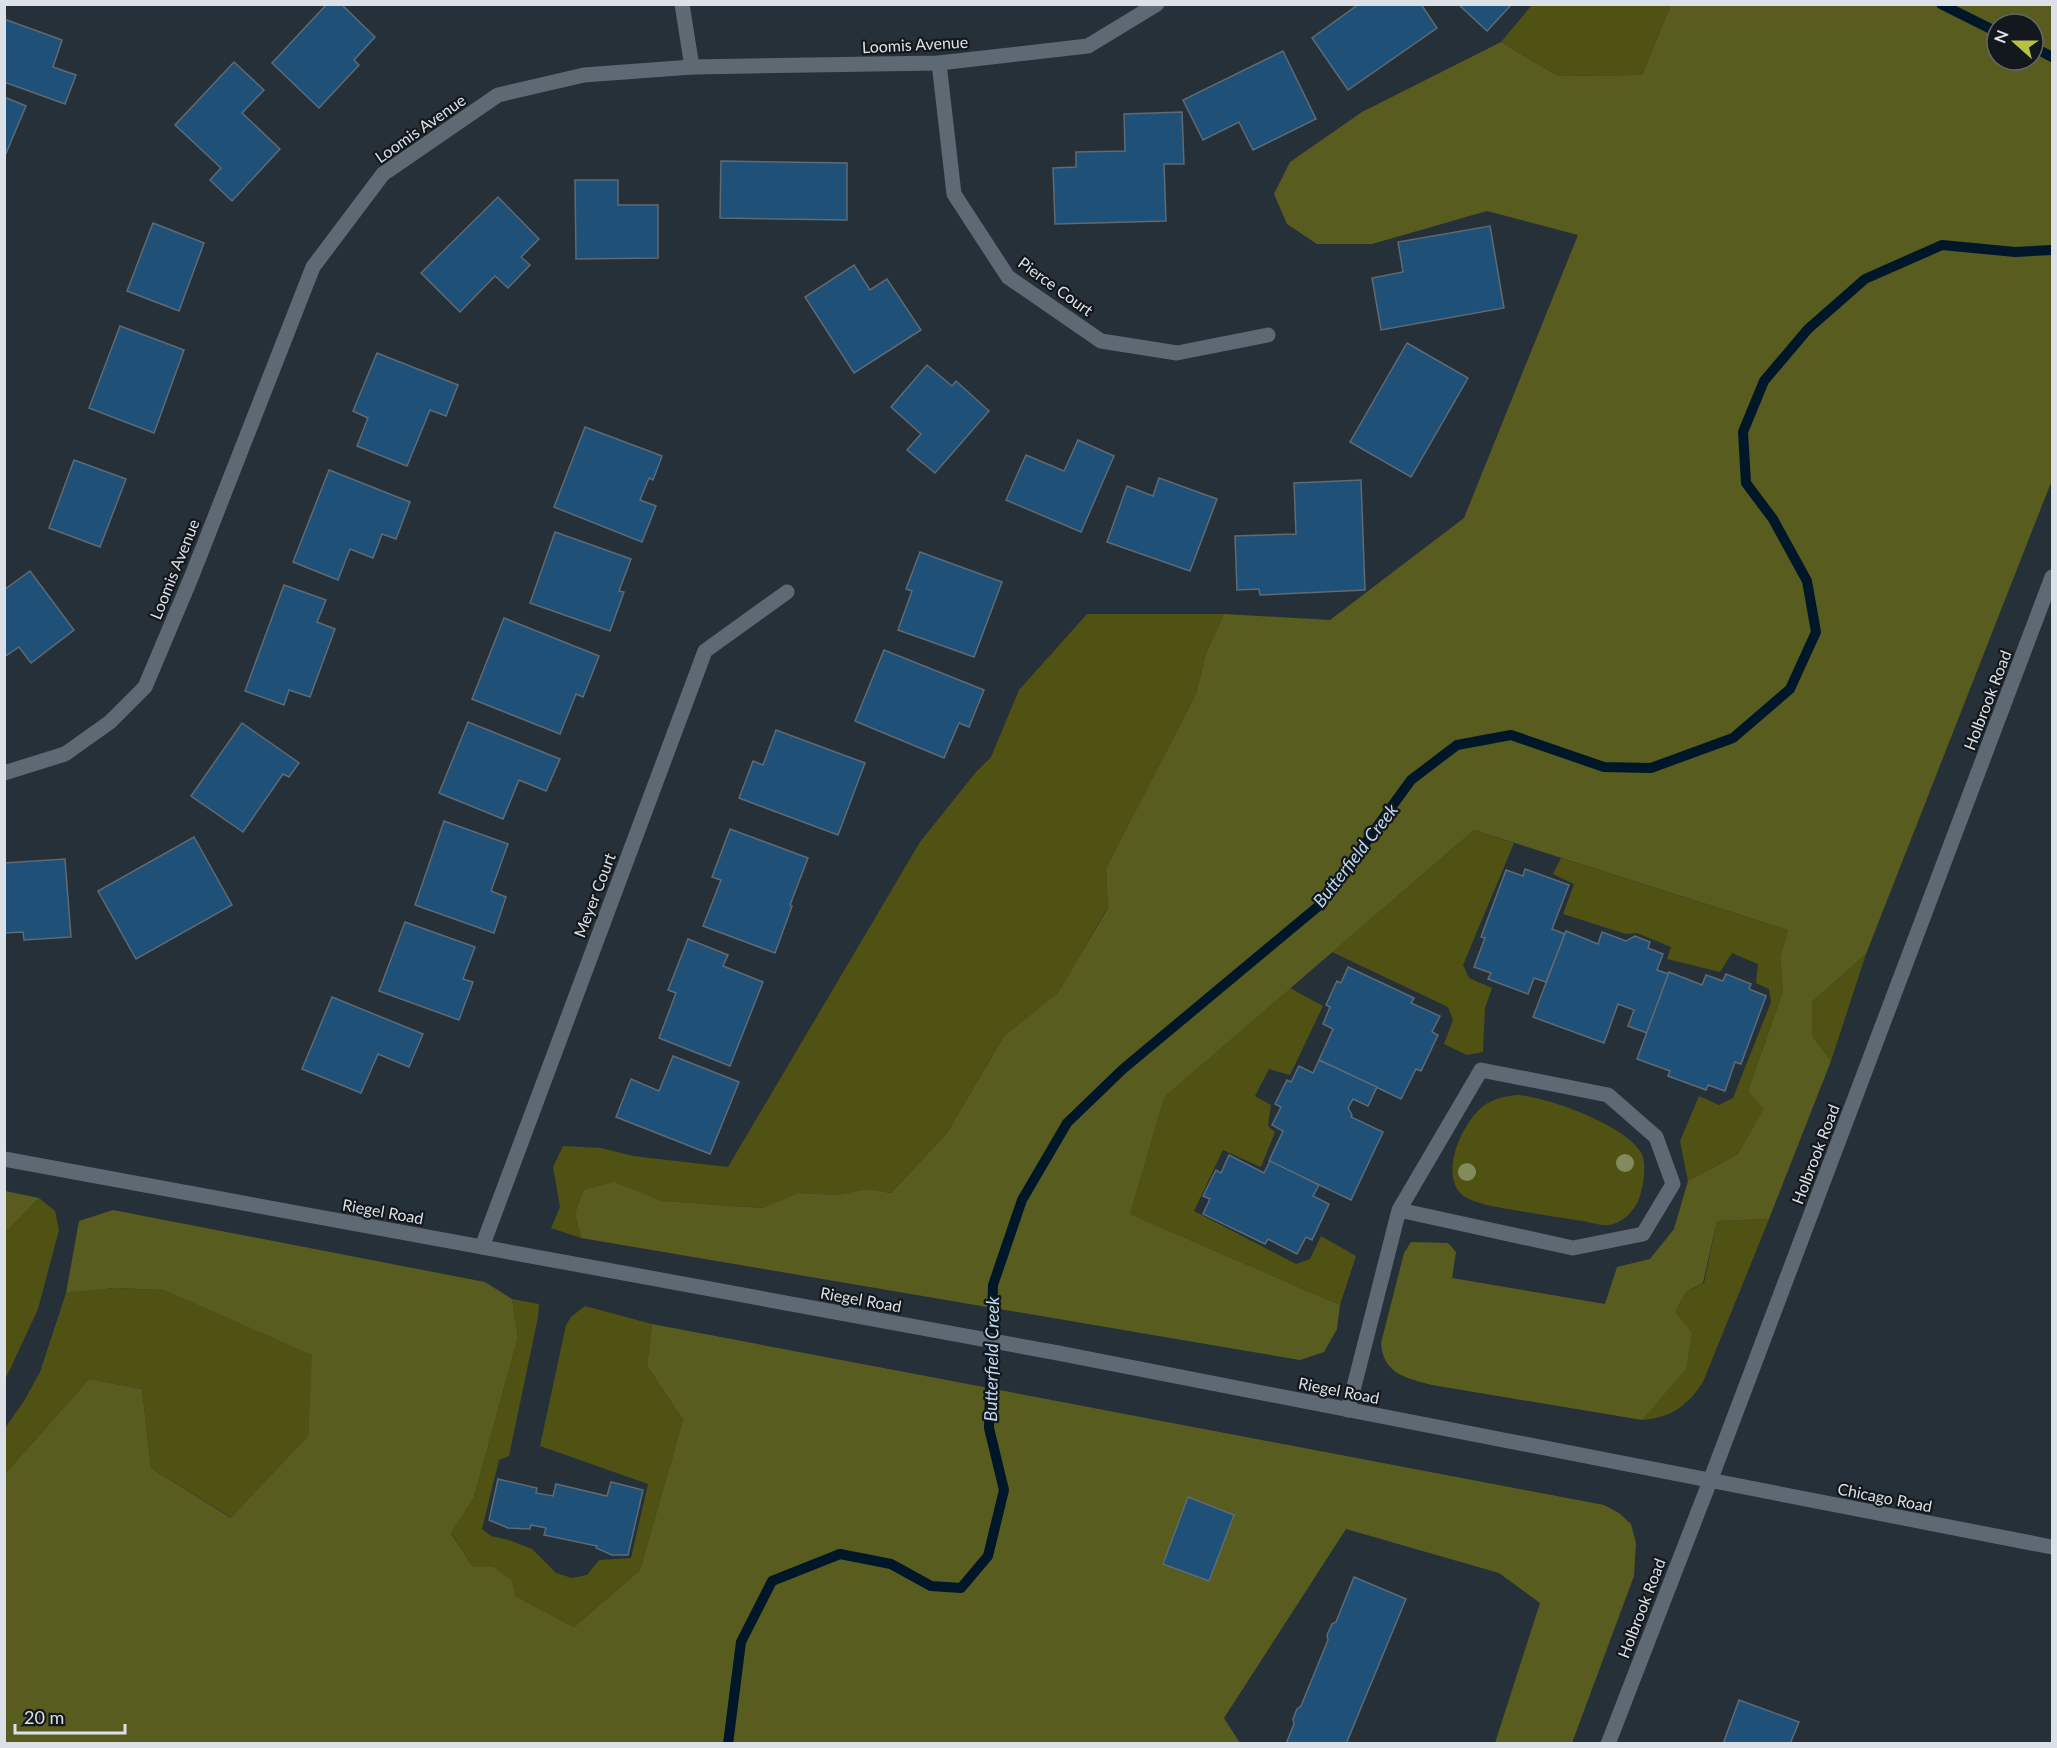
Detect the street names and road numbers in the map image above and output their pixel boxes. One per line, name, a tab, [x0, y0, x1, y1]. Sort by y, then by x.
street label: Loomis Avenue	[861, 32, 969, 56]
street label: Loomis Avenue	[371, 90, 469, 166]
street label: Pierce Court	[1015, 253, 1097, 320]
street label: Loomis Avenue	[145, 516, 203, 622]
street label: Holbrook Road	[1959, 648, 2015, 752]
street label: Meyer Court	[569, 850, 619, 940]
street label: Holbrook Road	[1787, 1102, 1843, 1206]
street label: Riegel Road	[341, 1195, 425, 1227]
street label: Riegel Road	[819, 1283, 903, 1315]
street label: Riegel Road	[1297, 1373, 1381, 1407]
street label: Chicago Road	[1836, 1479, 1934, 1515]
street label: Holbrook Road	[1613, 1556, 1669, 1660]

